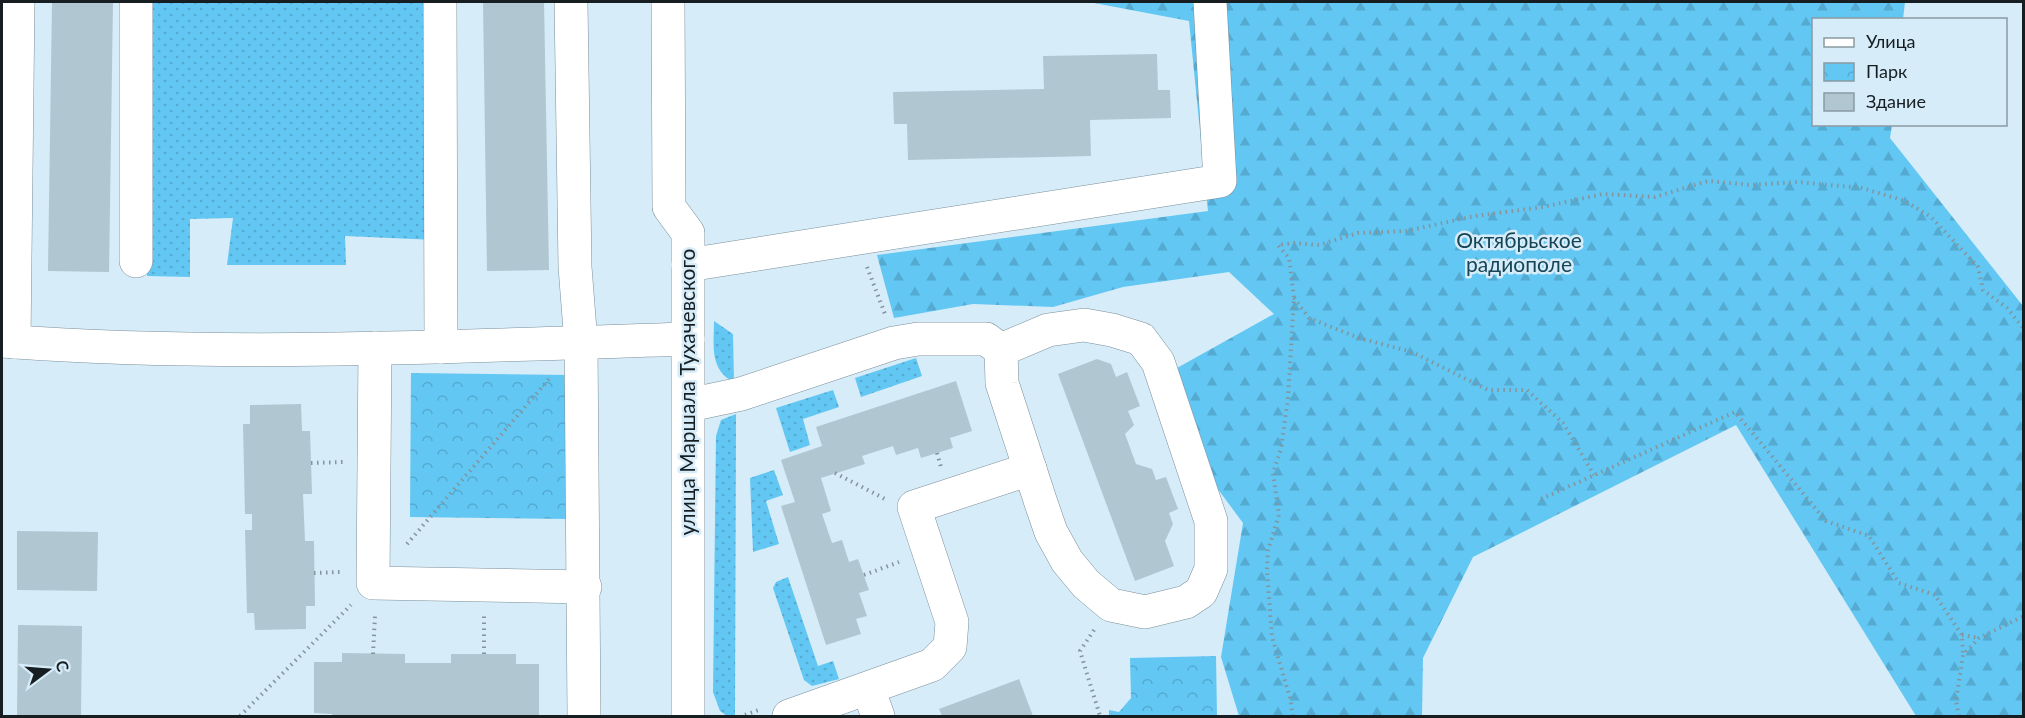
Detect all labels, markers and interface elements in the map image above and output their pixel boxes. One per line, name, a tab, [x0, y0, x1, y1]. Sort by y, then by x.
legend	[1812, 18, 2007, 126]
text: Улица	[1866, 30, 1916, 52]
text: Парк	[1866, 60, 1908, 82]
text: Здание	[1866, 90, 1926, 112]
park label: Октябрьское радиополе	[1456, 227, 1582, 276]
street label: улица Маршала Тухачевского	[674, 248, 699, 536]
north arrow	[18, 640, 78, 700]
text: С	[52, 658, 74, 674]

